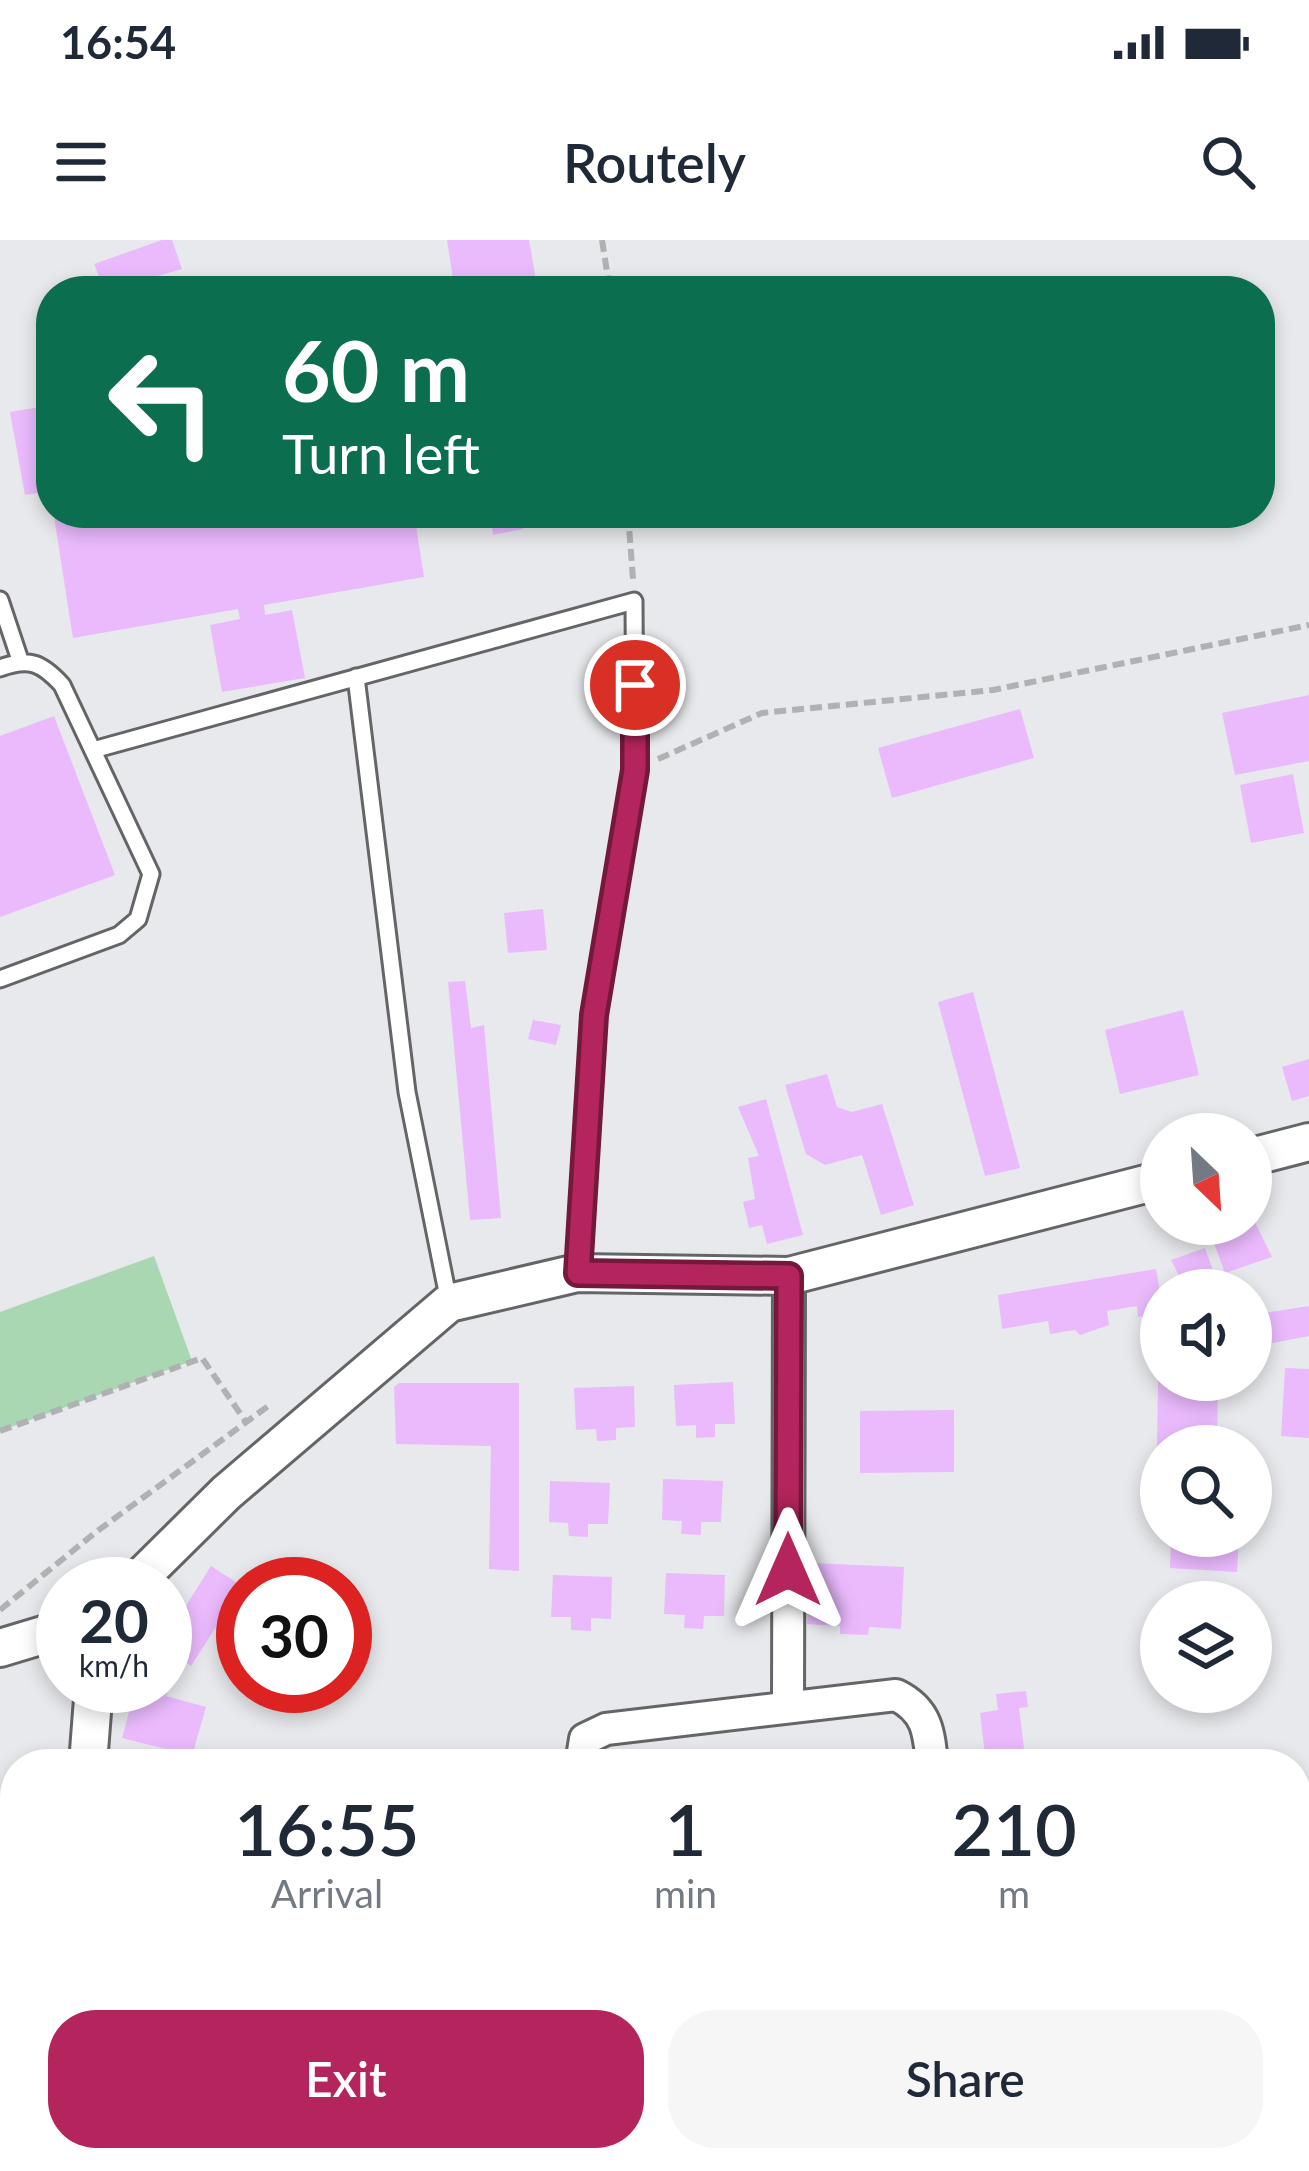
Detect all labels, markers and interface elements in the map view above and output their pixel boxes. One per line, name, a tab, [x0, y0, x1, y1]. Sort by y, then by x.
text: 16:54	[60, 15, 176, 69]
icon: menu	[48, 129, 114, 195]
icon: search	[1195, 129, 1261, 195]
text: Routely	[563, 130, 746, 195]
text: 60 m	[282, 319, 470, 420]
icon: left	[84, 324, 240, 480]
text: Turn left	[282, 421, 480, 486]
pin	[584, 634, 686, 736]
icon: arrive	[602, 652, 668, 718]
north arrow	[1140, 1113, 1272, 1245]
map controls	[1140, 1113, 1272, 1713]
button: sound	[1140, 1269, 1272, 1401]
button: search	[1140, 1425, 1272, 1557]
position arrow	[725, 1507, 851, 1633]
speed limit sign: 30	[216, 1557, 372, 1713]
button: layers	[1140, 1581, 1272, 1713]
text: 20	[79, 1584, 149, 1656]
text: km/h	[79, 1647, 149, 1683]
text: 16:55	[234, 1785, 420, 1871]
text: 1	[665, 1785, 706, 1871]
text: 210	[951, 1785, 1077, 1871]
text: Arrival	[271, 1870, 383, 1916]
text: min	[654, 1870, 717, 1916]
text: m	[998, 1870, 1030, 1916]
button: Exit	[48, 2010, 644, 2148]
button: Share	[668, 2010, 1263, 2148]

